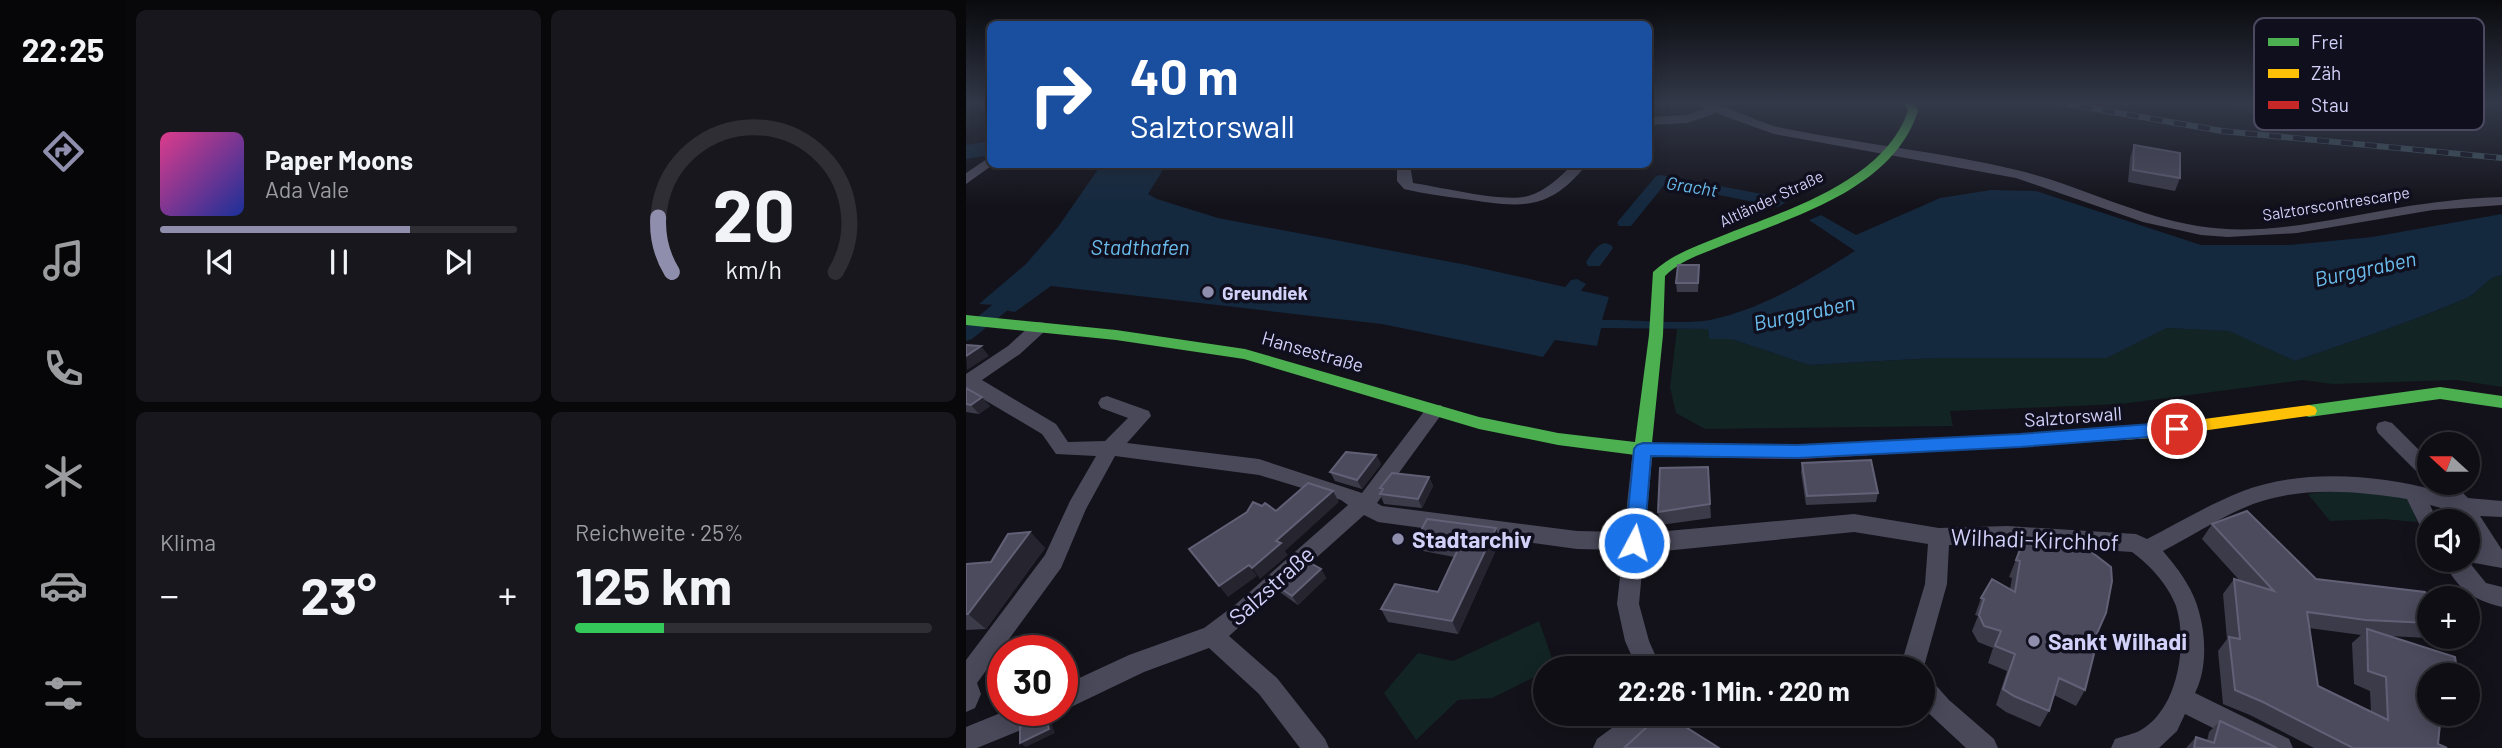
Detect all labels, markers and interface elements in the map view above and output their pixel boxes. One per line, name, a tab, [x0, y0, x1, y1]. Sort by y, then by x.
legend	[2254, 18, 2484, 130]
text: 22:25	[22, 30, 104, 68]
text: Frei	[2311, 30, 2343, 53]
text: 40 m	[1130, 46, 1238, 105]
icon: right	[1015, 49, 1106, 140]
text: Zäh	[2311, 61, 2341, 84]
text: Stau	[2311, 93, 2349, 116]
text: Salztorswall	[1130, 106, 1295, 144]
icon: directions	[39, 127, 88, 176]
text: Paper Moons	[265, 144, 413, 175]
street label: Altländer Straße	[1716, 166, 1826, 230]
text: 20	[712, 170, 795, 258]
water label: Gracht	[1665, 171, 1720, 201]
text: Ada Vale	[265, 175, 349, 203]
street label: Salztorscontrescarpe	[2261, 182, 2411, 224]
water label: Stadthafen	[1090, 234, 1190, 259]
icon: music	[39, 236, 88, 285]
icon: previous	[201, 243, 239, 281]
icon: pause	[320, 243, 358, 281]
icon: next	[439, 243, 477, 281]
water label: Burggraben	[2312, 245, 2418, 291]
text: km/h	[725, 254, 782, 284]
place label: Greundiek	[1222, 281, 1308, 304]
marker: Greundiek	[1200, 284, 1216, 300]
water label: Burggraben	[1751, 289, 1857, 335]
street label: Hansestraße	[1259, 326, 1367, 376]
icon: phone	[39, 344, 88, 393]
pin	[2147, 399, 2207, 459]
street label: Salztorswall	[2023, 401, 2123, 431]
icon: arrive	[2158, 410, 2196, 448]
north arrow	[2417, 432, 2480, 495]
map controls	[2417, 432, 2480, 726]
icon: climate	[39, 452, 88, 501]
position arrow	[1597, 506, 1671, 580]
button: sound	[2417, 509, 2480, 572]
text: Reichweite · 25%	[575, 518, 744, 546]
street label: Wilhadi-Kirchhof	[1950, 522, 2120, 556]
place label: Stadtarchiv	[1412, 525, 1532, 553]
text: Klima	[160, 528, 216, 556]
marker: Stadtarchiv	[1390, 531, 1406, 547]
street label: Salzstraße	[1223, 539, 1319, 631]
text: 125 km	[575, 553, 732, 615]
icon: car	[39, 561, 88, 610]
text: 23°	[300, 563, 377, 625]
text: −	[160, 571, 179, 617]
text: +	[498, 571, 517, 617]
button: +	[2417, 586, 2480, 649]
place label: Sankt Wilhadi	[2048, 627, 2187, 655]
marker: Sankt Wilhadi	[2026, 633, 2042, 649]
speed limit sign: 30	[987, 635, 1078, 726]
button: −	[2417, 663, 2480, 726]
icon: filters	[39, 669, 88, 718]
text: 22:26 · 1 Min. · 220 m	[1618, 675, 1850, 706]

